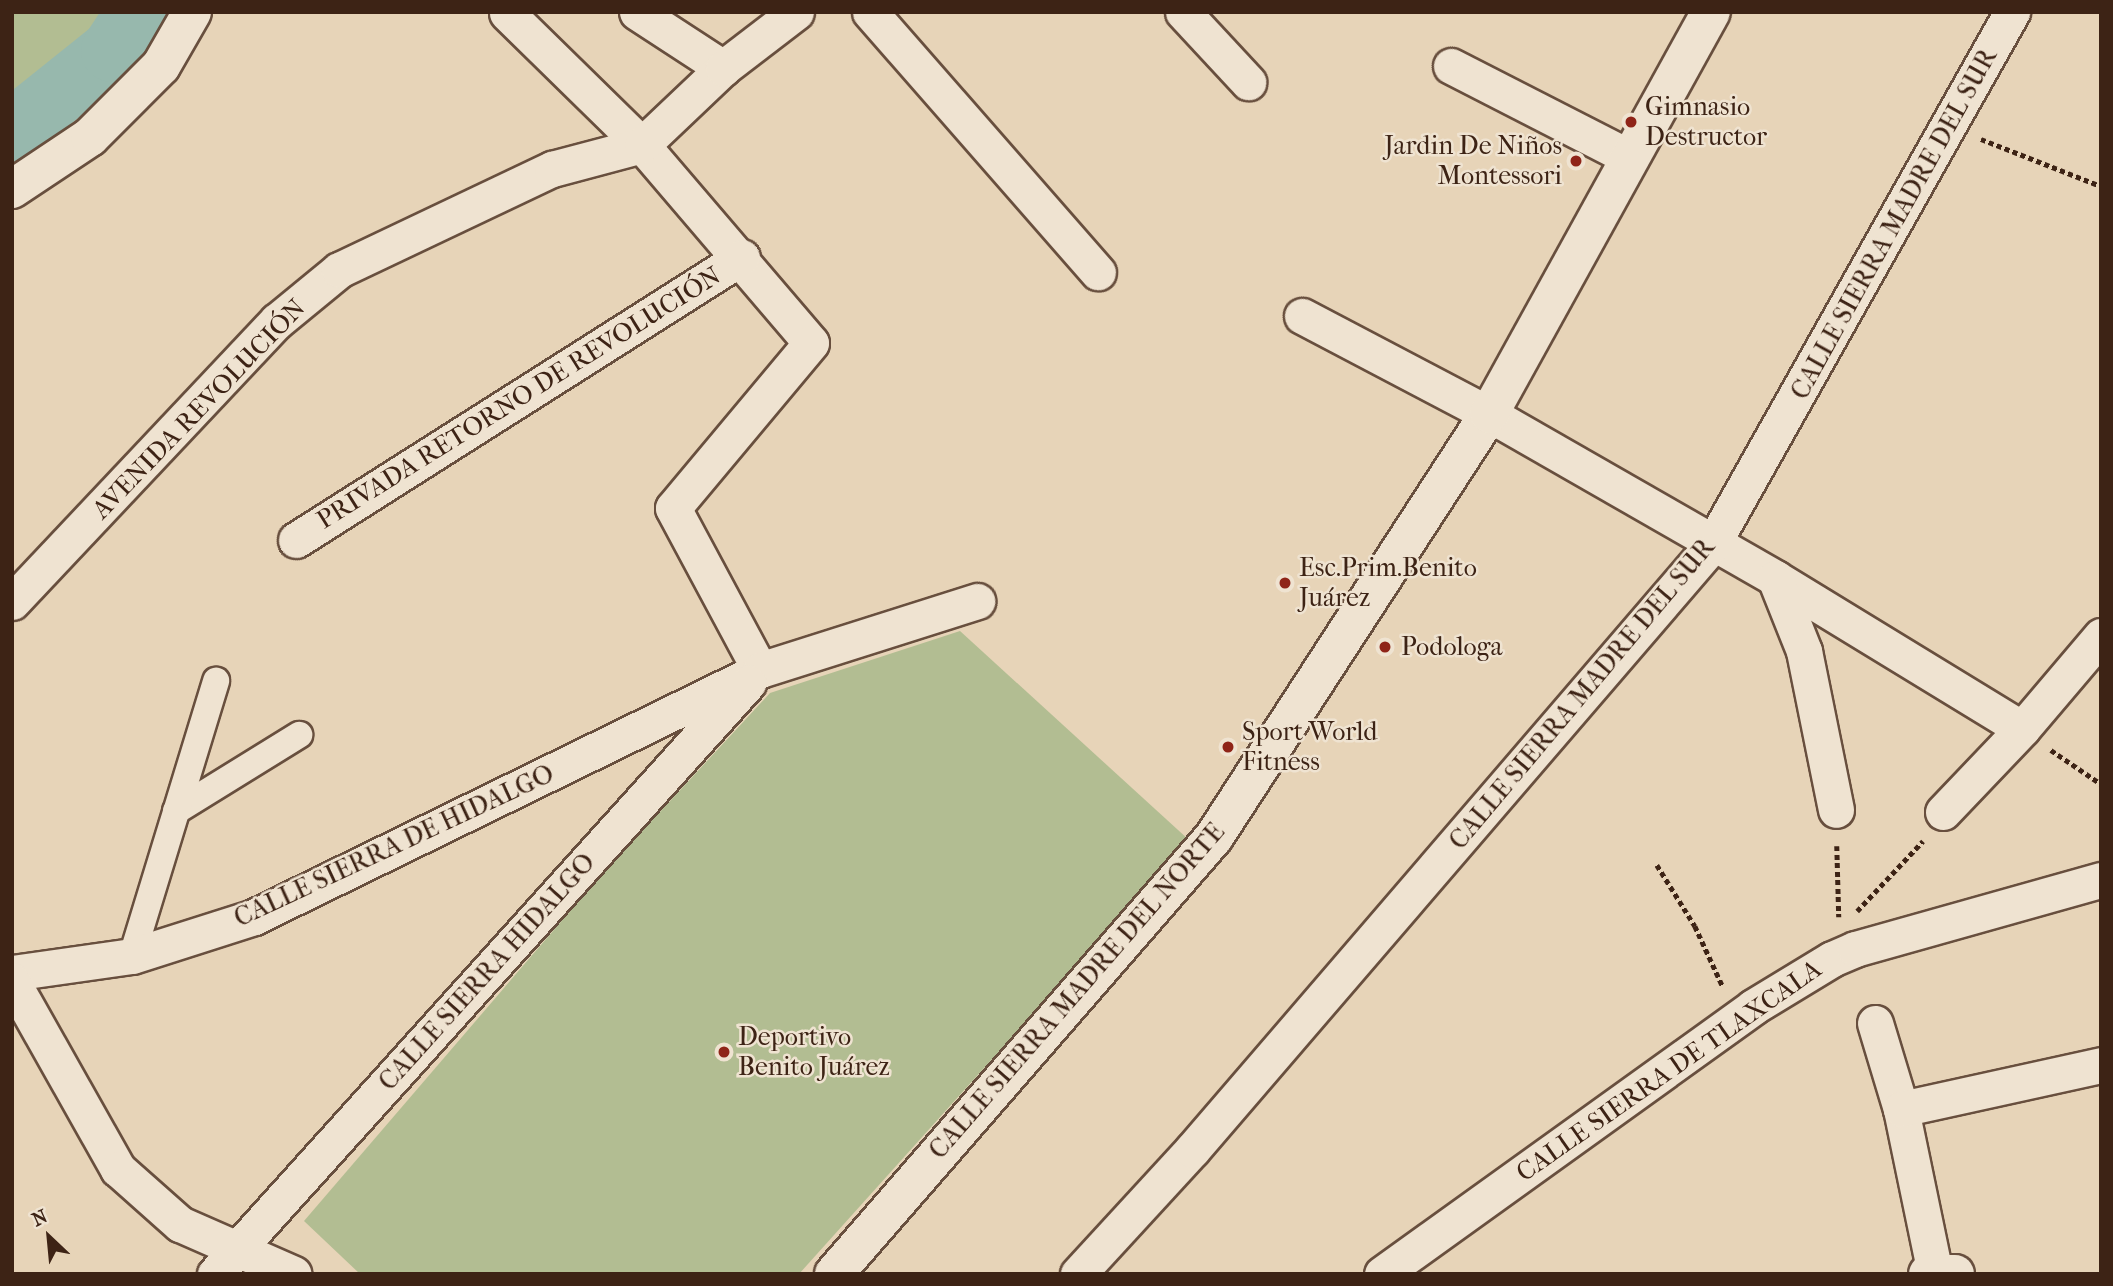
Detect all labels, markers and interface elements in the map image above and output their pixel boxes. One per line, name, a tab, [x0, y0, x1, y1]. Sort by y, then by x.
street label: CALLE SIERRA MADRE DEL SUR	[1784, 43, 2004, 405]
place label: Gimnasio Destructor	[1645, 91, 1767, 152]
marker: Gimnasio Destructor	[1623, 114, 1639, 130]
place label: Jardin De Niños Montessori	[1384, 130, 1562, 192]
marker: Jardin De Niños Montessori	[1568, 153, 1584, 169]
street label: PRIVADA RETORNO DE REVOLUCIÓN	[311, 260, 727, 536]
street label: AVENIDA REVOLUCIÓN	[86, 293, 312, 525]
street label: CALLE SIERRA MADRE DEL SUR	[1443, 532, 1721, 856]
place label: Esc.Prim.Benito Juárez	[1299, 552, 1477, 614]
marker: Esc.Prim.Benito Juárez	[1277, 575, 1293, 591]
place label: Podologa	[1401, 631, 1503, 663]
marker: Podologa	[1375, 637, 1395, 657]
place label: Sport World Fitness	[1242, 716, 1377, 778]
marker: Sport World Fitness	[1220, 739, 1236, 755]
street label: CALLE SIERRA DE HIDALGO	[229, 758, 559, 934]
street label: CALLE SIERRA MADRE DEL NORTE	[923, 817, 1231, 1165]
street label: CALLE SIERRA HIDALGO	[372, 847, 602, 1097]
street label: CALLE SIERRA DE TLAXCALA	[1511, 954, 1827, 1188]
place label: Deportivo Benito Juárez	[738, 1021, 890, 1082]
marker: Deportivo Benito Juárez	[716, 1044, 732, 1060]
north arrow	[14, 1202, 84, 1272]
text: N	[28, 1205, 51, 1231]

